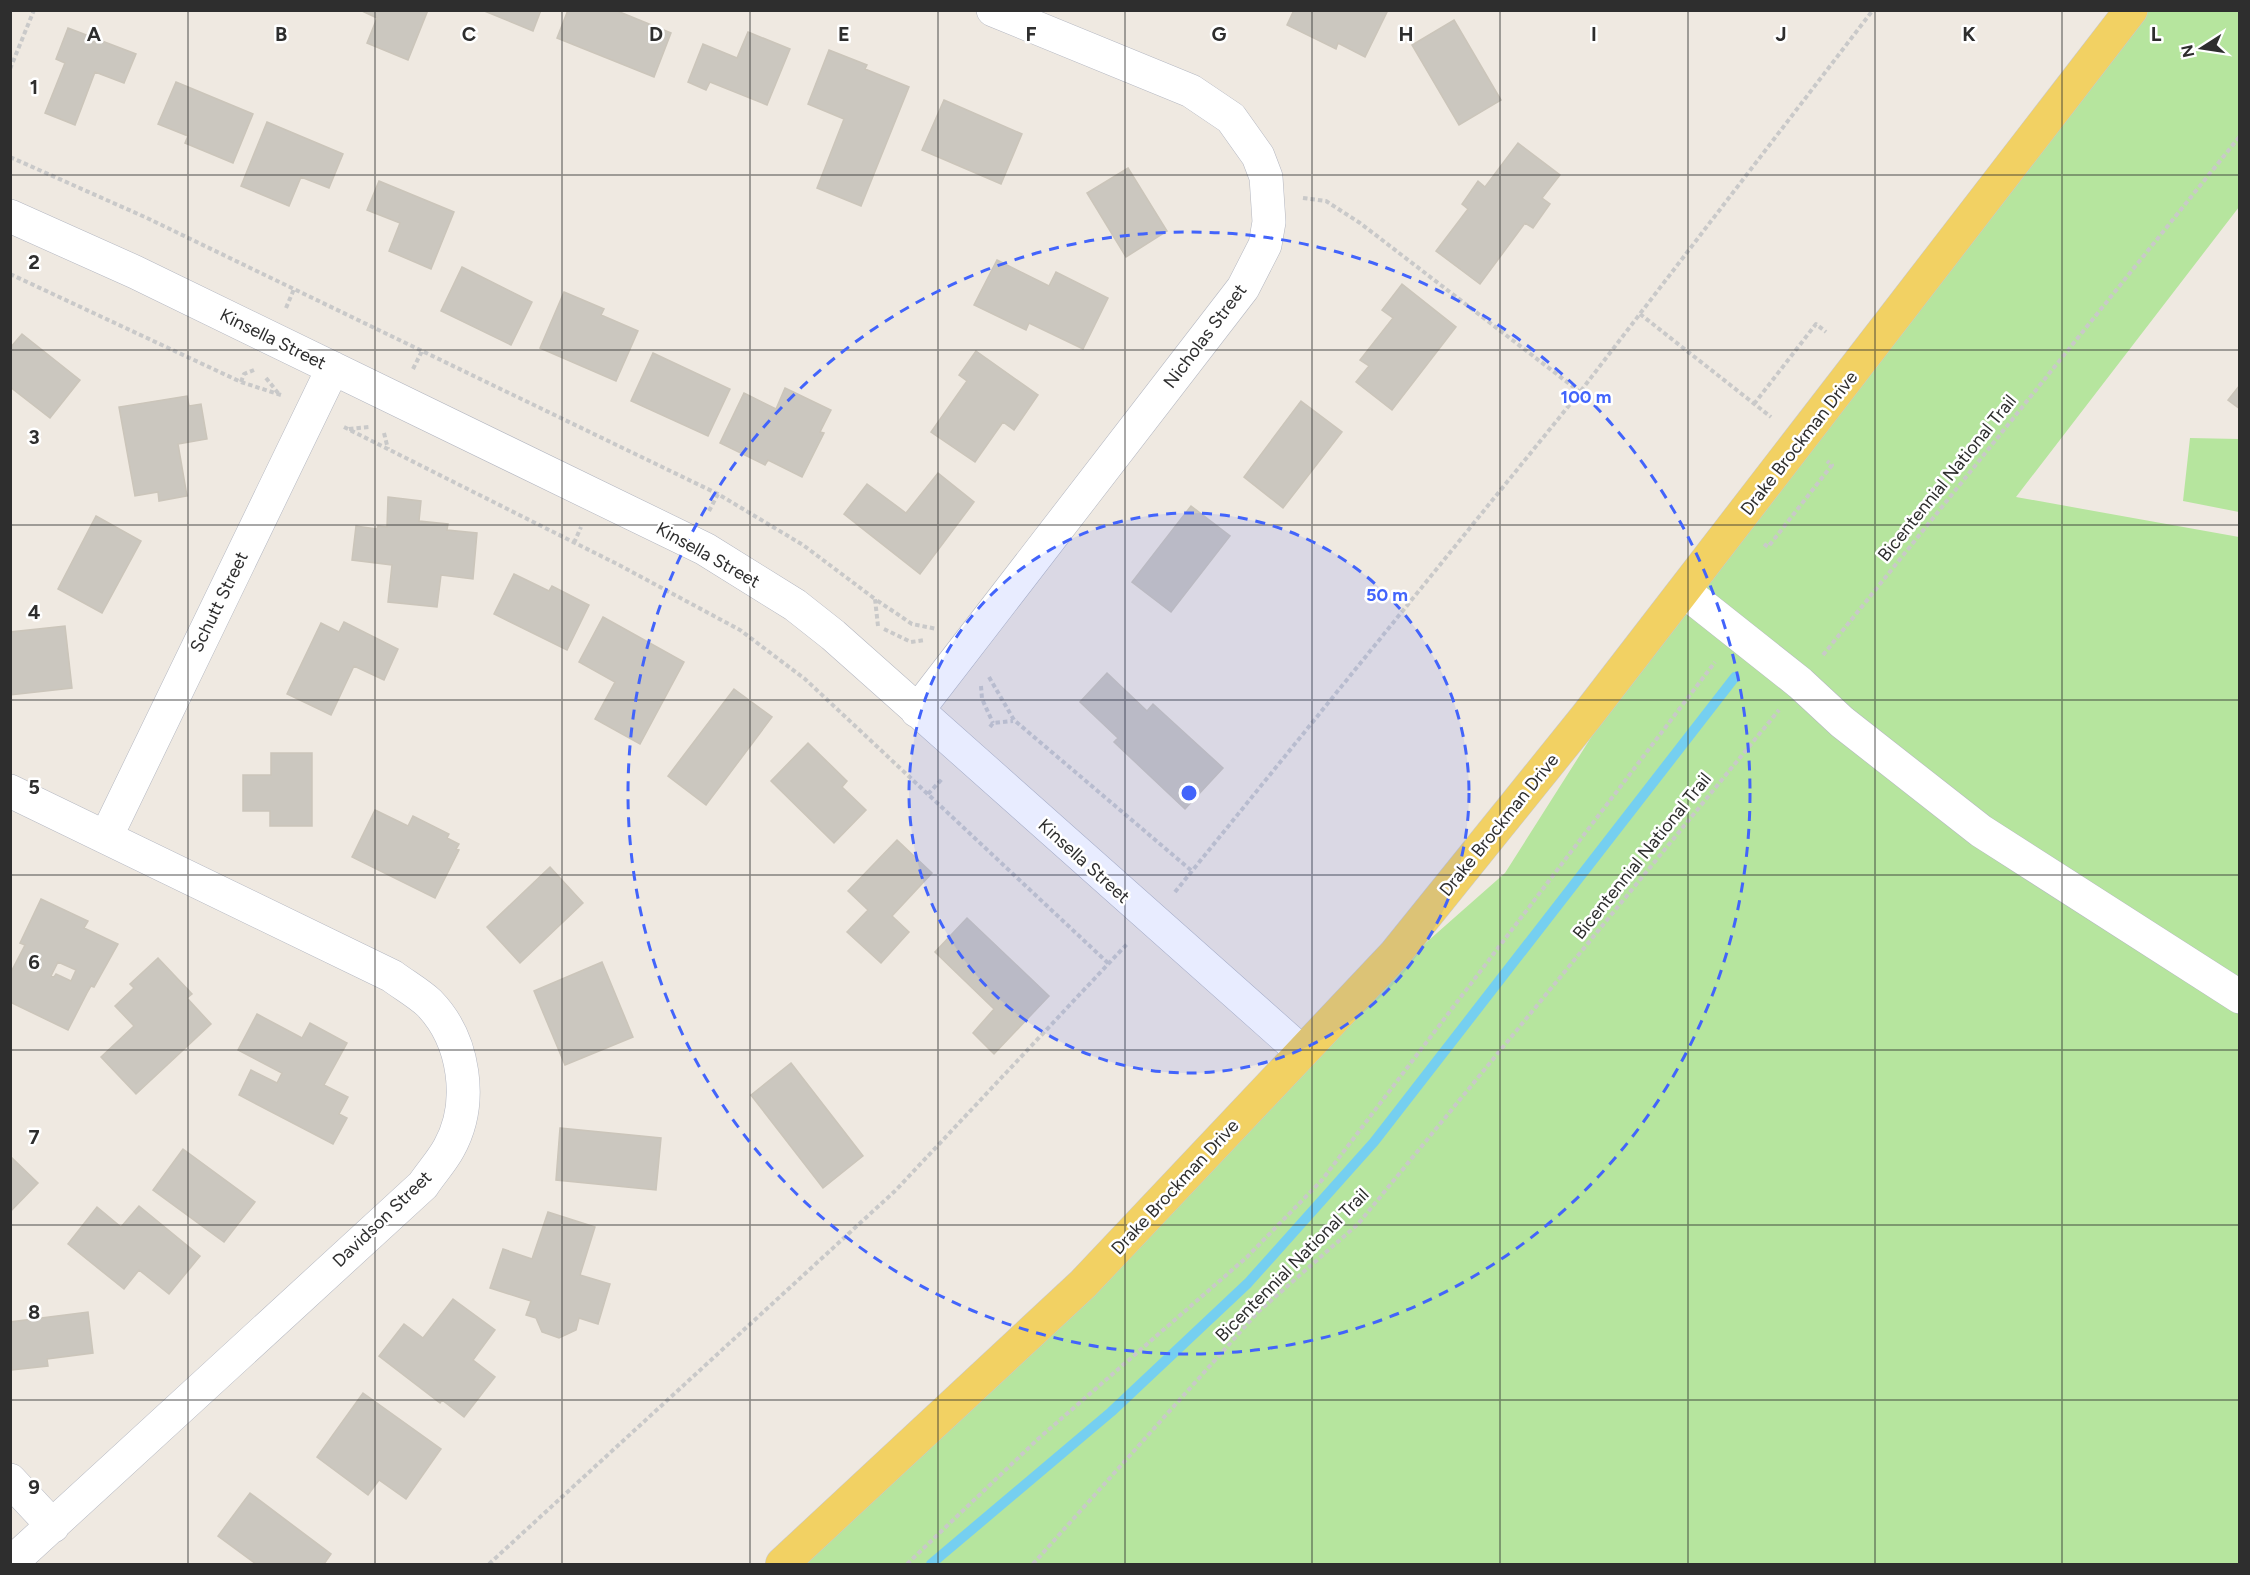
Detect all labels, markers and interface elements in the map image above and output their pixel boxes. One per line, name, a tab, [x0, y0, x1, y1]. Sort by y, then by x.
north arrow	[2172, 18, 2232, 78]
text: A	[87, 22, 102, 46]
text: B	[275, 22, 287, 46]
text: C	[462, 22, 476, 46]
text: D	[649, 22, 663, 46]
text: E	[838, 22, 850, 46]
text: F	[1025, 22, 1037, 46]
text: G	[1212, 22, 1227, 46]
text: H	[1399, 22, 1414, 46]
text: I	[1591, 22, 1597, 46]
text: J	[1775, 22, 1787, 46]
text: K	[1962, 22, 1976, 46]
text: L	[2151, 22, 2162, 46]
text: N	[2177, 43, 2198, 59]
text: 1	[30, 75, 38, 99]
text: 2	[28, 250, 40, 274]
street label: Nicholas Street	[1159, 279, 1251, 392]
street label: Kinsella Street	[216, 304, 330, 374]
street label: Drake Brockman Drive	[1736, 366, 1862, 520]
text: 100 m	[1561, 386, 1611, 408]
street label: Bicentennial National Trail	[1873, 390, 2021, 566]
text: 3	[28, 425, 40, 449]
street label: Kinsella Street	[652, 517, 764, 593]
street label: Schutt Street	[185, 548, 253, 656]
text: 50 m	[1366, 584, 1408, 606]
text: 4	[28, 600, 41, 624]
street label: Drake Brockman Drive	[1435, 749, 1563, 901]
street label: Bicentennial National Trail	[1568, 768, 1716, 944]
text: 5	[28, 775, 40, 799]
centre of rings	[1179, 783, 1199, 803]
street label: Kinsella Street	[1034, 814, 1134, 908]
text: 6	[28, 950, 40, 974]
street label: Drake Brockman Drive	[1107, 1115, 1244, 1259]
text: 7	[28, 1125, 40, 1149]
street label: Davidson Street	[328, 1166, 436, 1272]
street label: Bicentennial National Trail	[1211, 1184, 1373, 1346]
text: 8	[28, 1300, 40, 1324]
text: 9	[28, 1475, 40, 1499]

